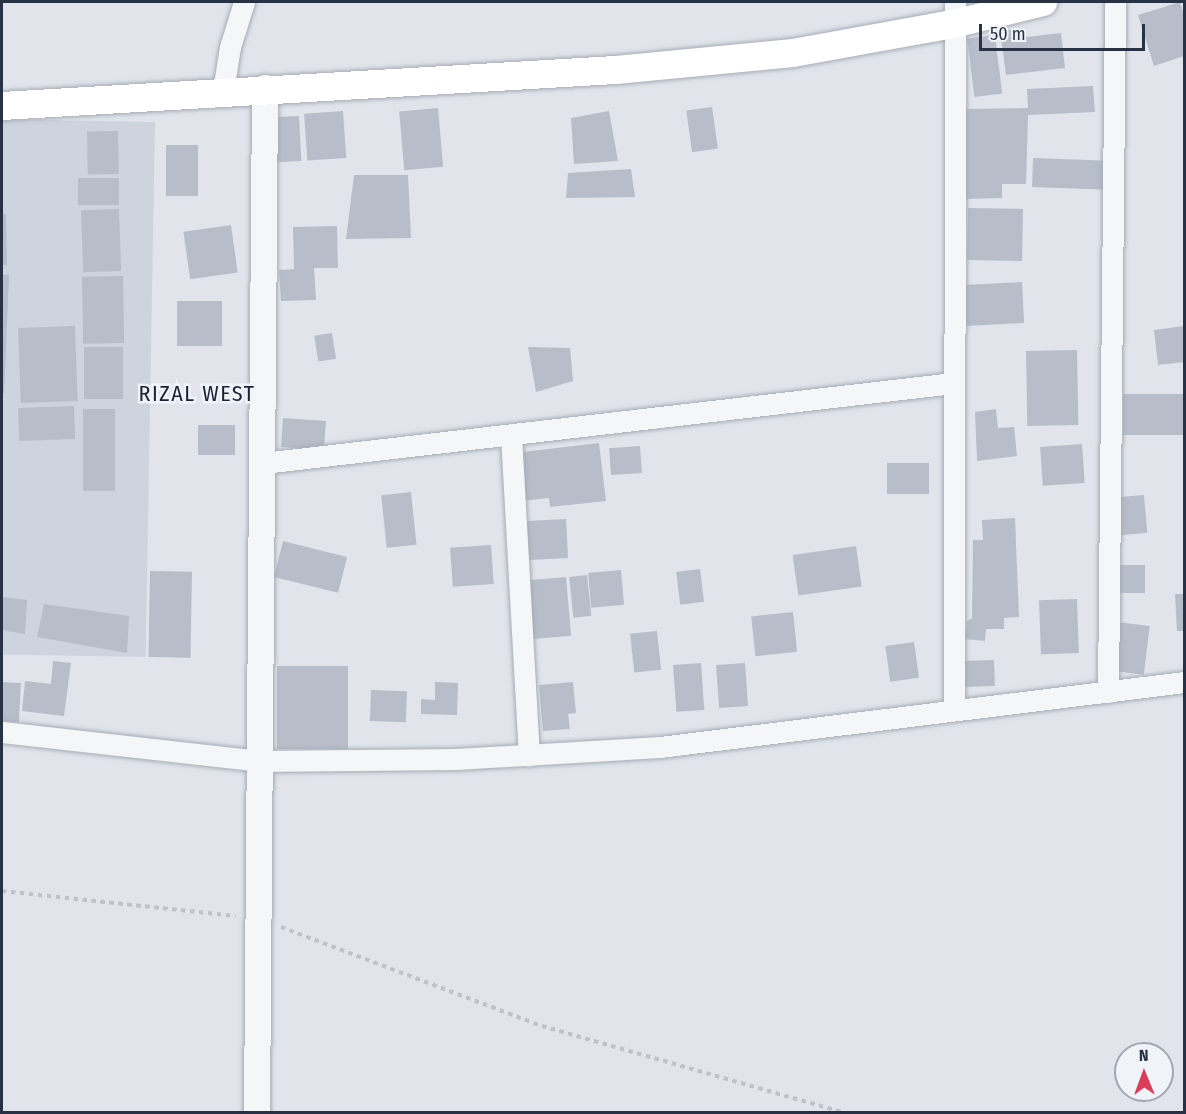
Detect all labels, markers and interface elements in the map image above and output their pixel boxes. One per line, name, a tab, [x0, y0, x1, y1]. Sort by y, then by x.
scale bar	[982, 12, 1148, 50]
text: 50 m	[990, 23, 1026, 45]
district label: RIZAL WEST	[139, 381, 255, 407]
north arrow	[1114, 1042, 1174, 1102]
text: N	[1139, 1046, 1149, 1065]

